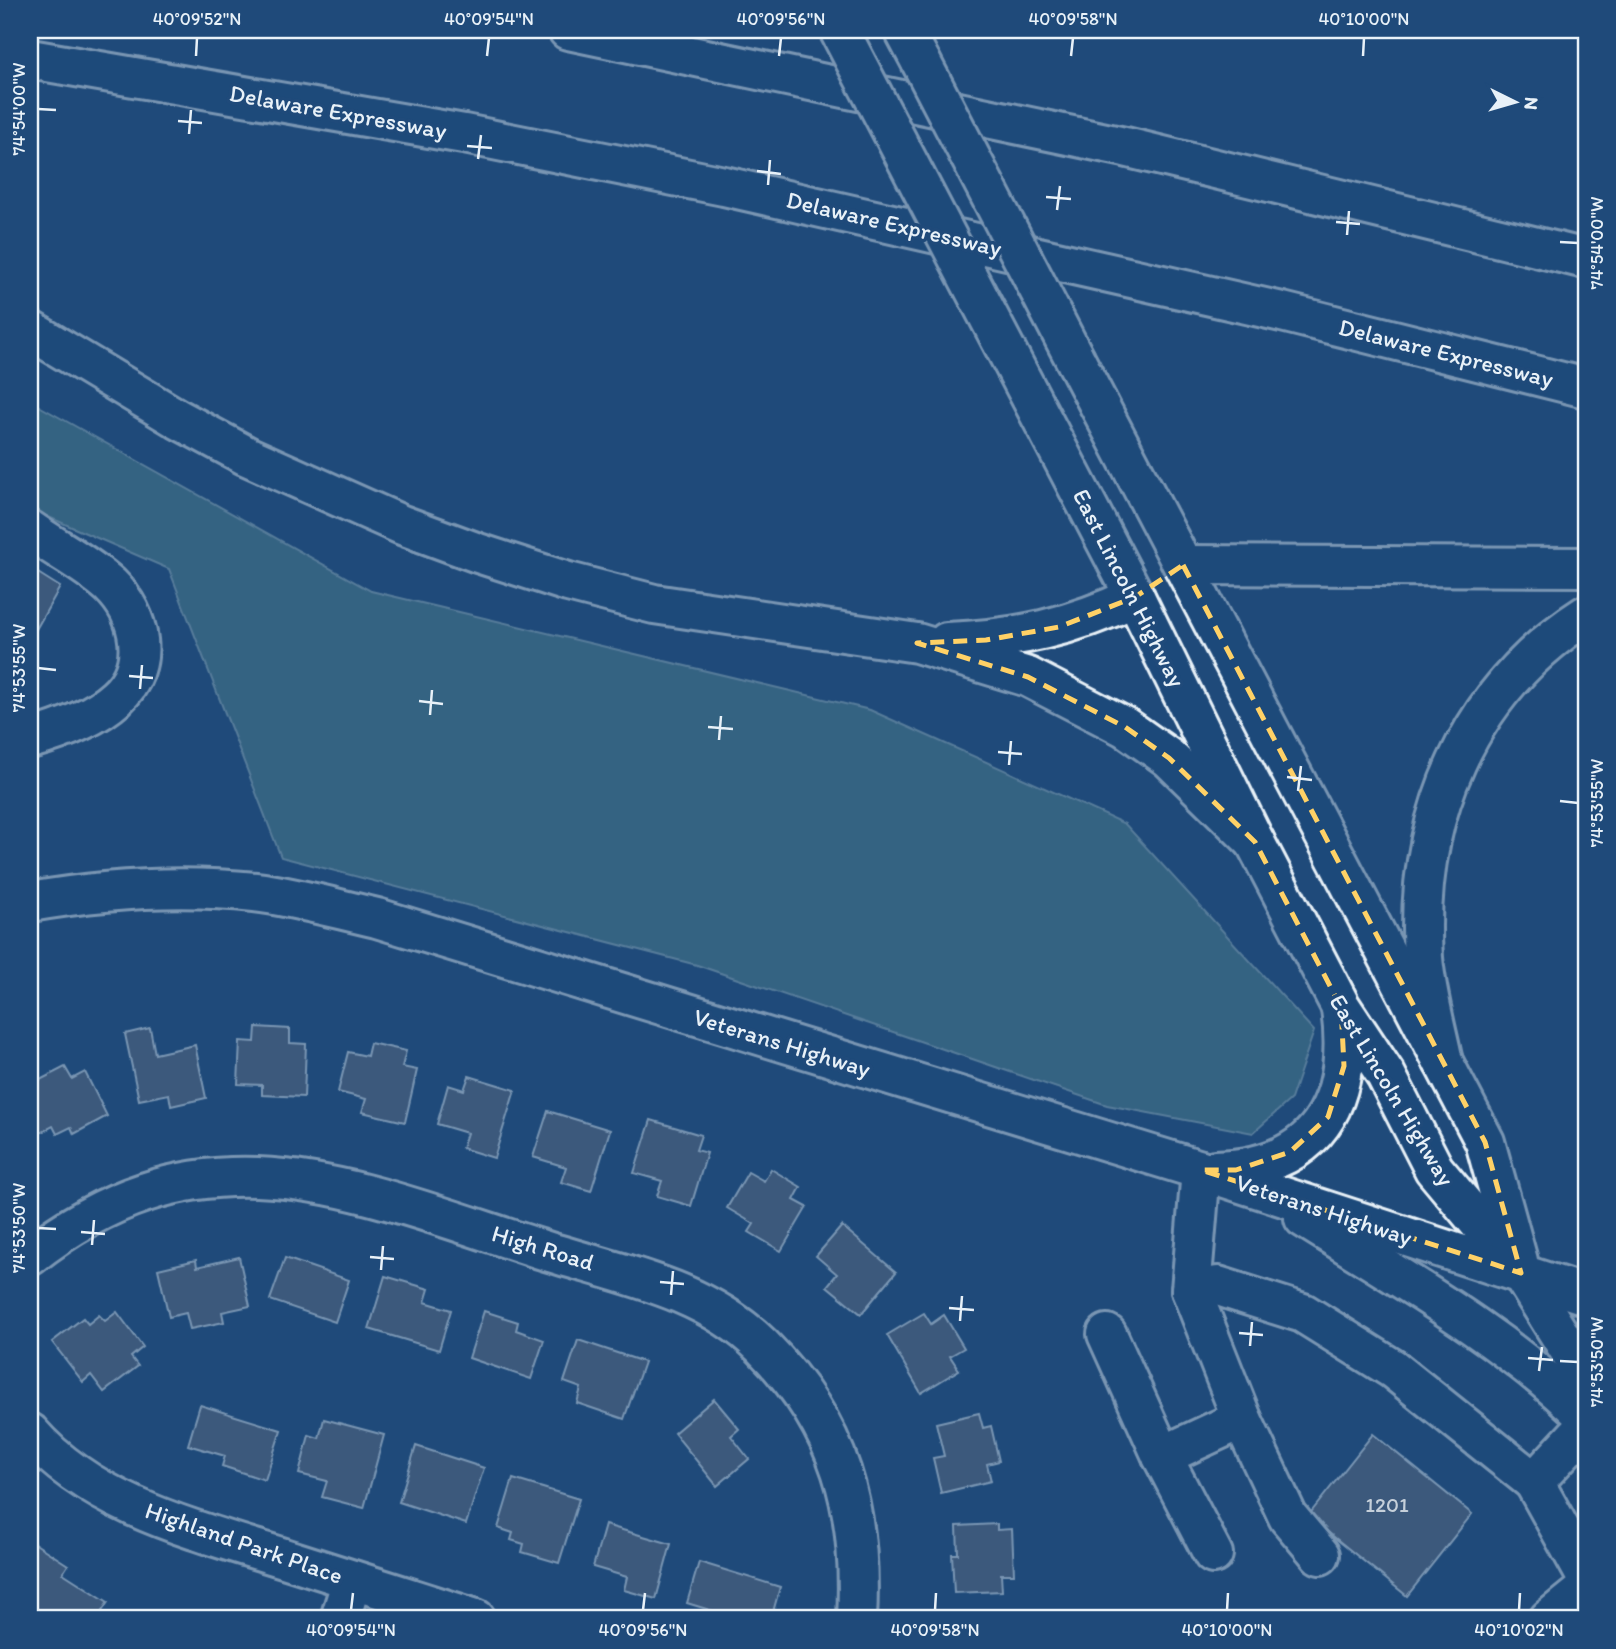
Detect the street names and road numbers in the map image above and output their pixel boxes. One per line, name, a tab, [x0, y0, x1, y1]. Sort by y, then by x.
street label: Delaware Expressway	[227, 78, 449, 145]
street label: Delaware Expressway	[784, 185, 1005, 262]
street label: Delaware Expressway	[1336, 312, 1556, 393]
street label: East Lincoln Highway	[1067, 484, 1192, 692]
street label: East Lincoln Highway	[1324, 989, 1461, 1191]
street label: Veterans Highway	[690, 1002, 874, 1083]
street label: Veterans Highway	[1232, 1167, 1416, 1252]
street label: High Road	[489, 1218, 598, 1277]
street label: Highland Park Place	[142, 1495, 347, 1590]

